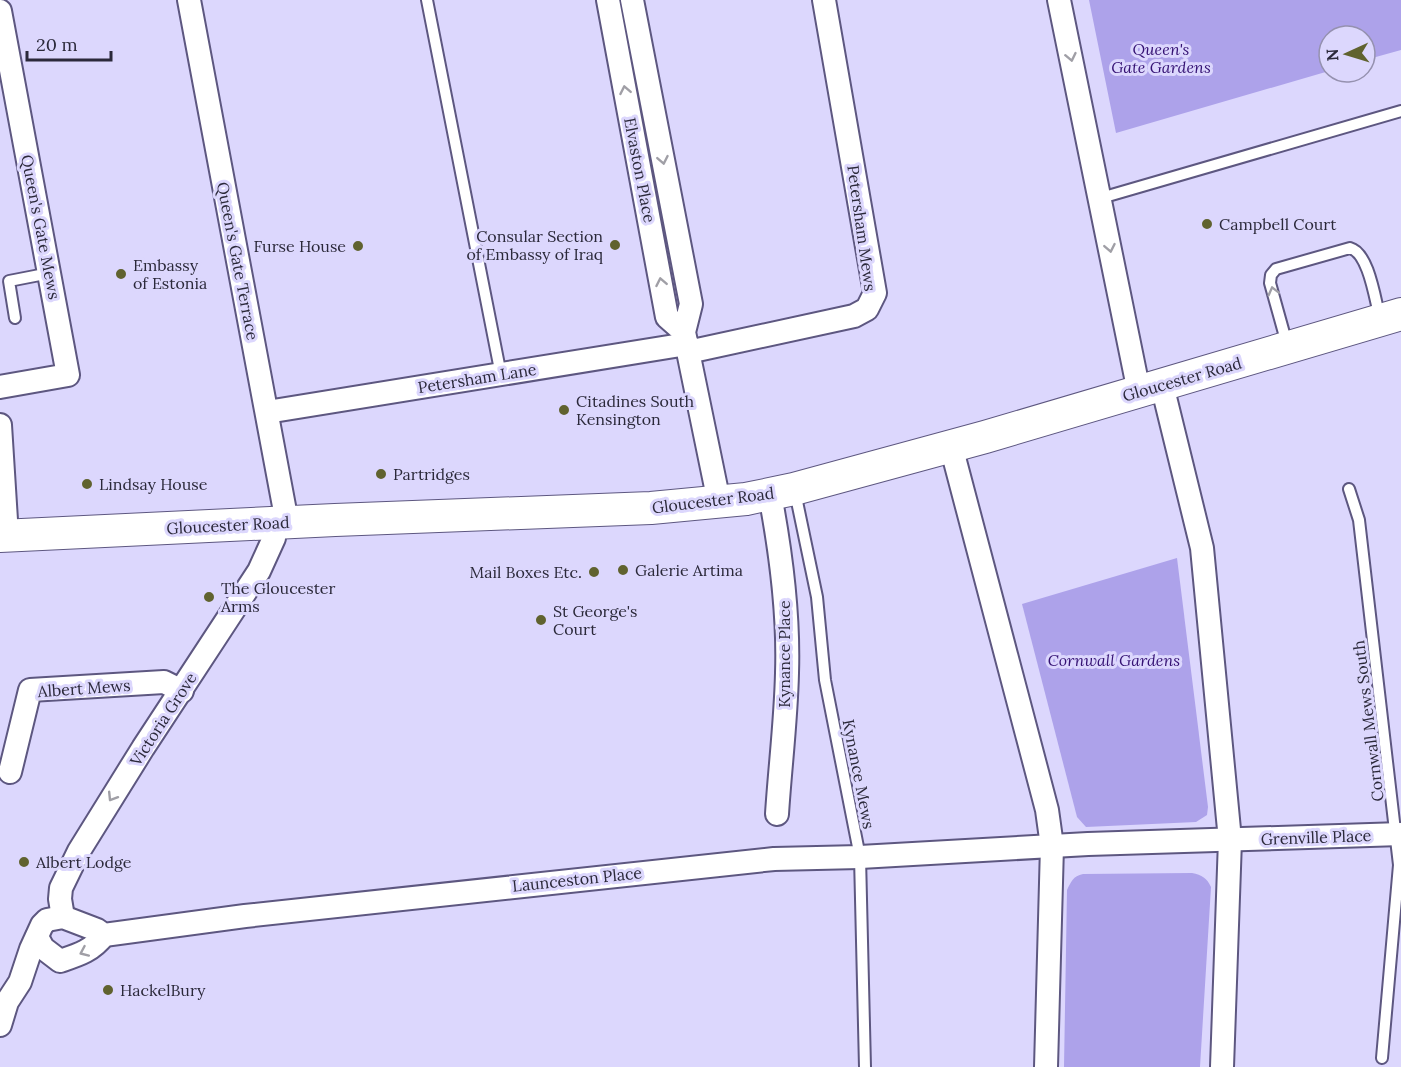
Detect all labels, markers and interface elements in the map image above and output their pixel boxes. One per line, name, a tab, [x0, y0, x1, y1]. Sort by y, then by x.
scale bar	[27, 24, 111, 62]
north arrow	[1317, 24, 1377, 84]
text: 20 m	[36, 33, 78, 56]
park label: Queen's Gate Gardens	[1111, 39, 1211, 77]
text: N	[1322, 48, 1342, 62]
one-way arrow	[1064, 52, 1077, 62]
one-way arrow	[619, 85, 632, 95]
street label: Elvaston Place	[620, 116, 660, 225]
street label: Queen's Gate Mews	[17, 153, 65, 301]
one-way arrow	[656, 155, 669, 165]
street label: Petersham Mews	[843, 164, 881, 292]
street label: Queen's Gate Terrace	[213, 180, 263, 342]
place label: Campbell Court	[1219, 214, 1337, 234]
marker: Campbell Court	[1200, 217, 1214, 231]
place label: Consular Section of Embassy of Iraq	[467, 226, 603, 264]
place label: Furse House	[254, 236, 346, 256]
marker: Consular Section of Embassy of Iraq	[608, 238, 622, 252]
marker: Furse House	[351, 239, 365, 253]
one-way arrow	[1103, 243, 1116, 253]
place label: Embassy of Estonia	[133, 255, 207, 293]
marker: Embassy of Estonia	[114, 267, 128, 281]
one-way arrow	[655, 277, 668, 287]
one-way arrow	[1267, 286, 1280, 296]
street label: Gloucester Road	[1120, 352, 1244, 406]
street label: Petersham Lane	[416, 359, 538, 397]
place label: Citadines South Kensington	[576, 391, 695, 429]
marker: Citadines South Kensington	[557, 403, 571, 417]
place label: Partridges	[393, 464, 470, 484]
marker: Partridges	[374, 467, 388, 481]
place label: Lindsay House	[99, 474, 208, 494]
marker: Lindsay House	[80, 477, 94, 491]
street label: Gloucester Road	[651, 483, 776, 517]
street label: Gloucester Road	[166, 512, 290, 538]
place label: Galerie Artima	[635, 560, 743, 580]
place label: Mail Boxes Etc.	[470, 562, 582, 582]
marker: Galerie Artima	[616, 563, 630, 577]
marker: Mail Boxes Etc.	[587, 565, 601, 579]
place label: The Gloucester Arms	[220, 578, 336, 616]
marker: The Gloucester Arms	[202, 590, 216, 604]
street label: Kynance Place	[774, 600, 794, 708]
place label: St George's Court	[553, 601, 637, 639]
marker: St George's Court	[534, 613, 548, 627]
street label: Cornwall Mews South	[1348, 639, 1388, 803]
park label: Cornwall Gardens	[1048, 650, 1180, 670]
street label: Victoria Grove	[125, 668, 201, 770]
street label: Albert Mews	[36, 675, 131, 701]
street label: Kynance Mews	[839, 717, 879, 831]
one-way arrow	[108, 791, 120, 801]
street label: Grenville Place	[1260, 825, 1372, 849]
place label: Albert Lodge	[35, 852, 132, 872]
marker: Albert Lodge	[17, 855, 31, 869]
street label: Launceston Place	[511, 862, 643, 896]
one-way arrow	[80, 945, 91, 957]
place label: HackelBury	[120, 980, 206, 1000]
marker: HackelBury	[101, 983, 115, 997]

